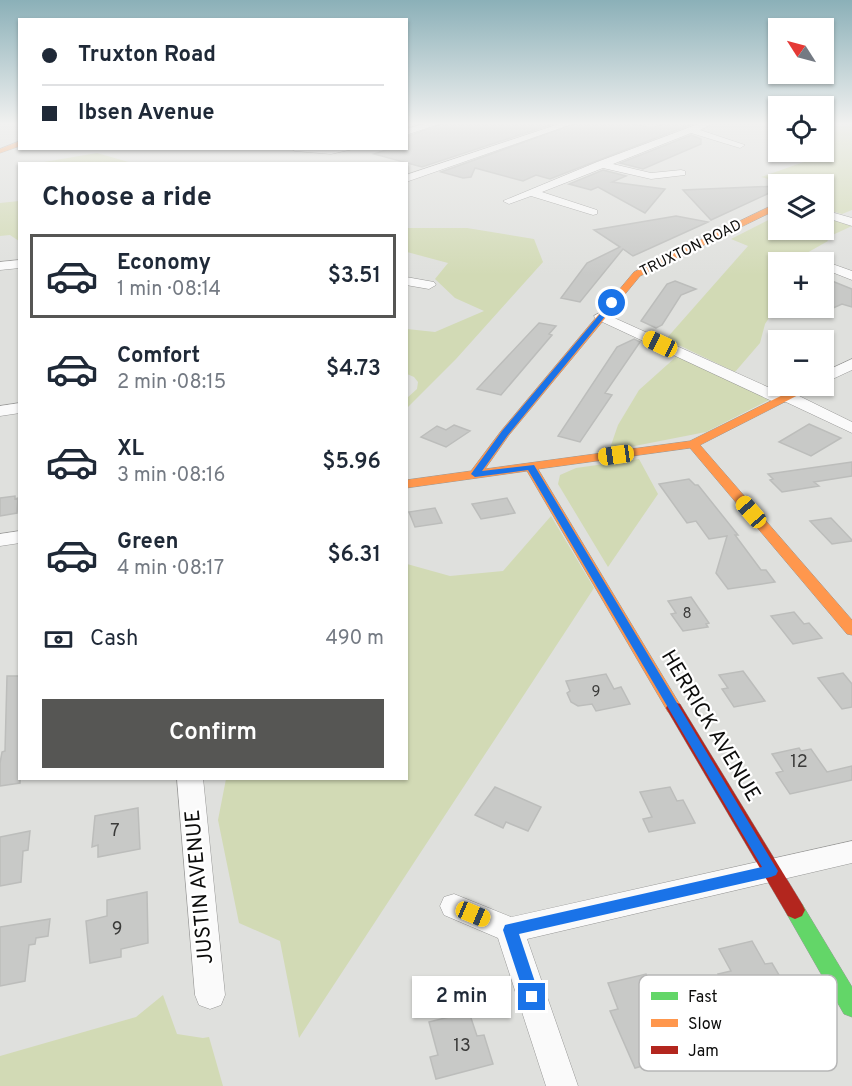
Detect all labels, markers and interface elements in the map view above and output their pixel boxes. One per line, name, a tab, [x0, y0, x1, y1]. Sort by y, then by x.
north arrow	[768, 18, 834, 84]
map controls	[768, 18, 834, 396]
text: Truxton Road	[78, 42, 216, 69]
button: locate	[768, 96, 834, 162]
text: Ibsen Avenue	[78, 100, 215, 127]
button: layers	[768, 174, 834, 240]
text: Choose a ride	[42, 181, 212, 215]
street label: TRUXTON ROAD	[637, 216, 745, 282]
icon: car	[45, 249, 99, 303]
text: Economy	[117, 250, 211, 277]
button: +	[768, 252, 834, 318]
text: $3.51	[328, 263, 381, 290]
text: 1 min · 08:14	[117, 277, 221, 303]
route start	[598, 289, 625, 316]
car	[640, 328, 680, 360]
button: −	[768, 330, 834, 396]
icon: car	[45, 342, 99, 396]
text: Comfort	[117, 343, 200, 370]
text: $4.73	[326, 356, 381, 383]
text: 2 min · 08:15	[117, 370, 226, 396]
icon: car	[45, 435, 99, 489]
text: XL	[117, 436, 144, 463]
car	[597, 444, 635, 466]
text: $5.96	[322, 449, 381, 476]
text: 3 min · 08:16	[117, 463, 225, 489]
car	[732, 493, 770, 531]
icon: car	[45, 528, 99, 582]
text: Green	[117, 529, 179, 556]
text: $6.31	[327, 542, 381, 569]
text: 4 min · 08:17	[117, 556, 224, 582]
house number: 8	[682, 605, 692, 624]
icon: cash	[42, 623, 75, 656]
text: Cash	[90, 626, 139, 653]
text: 490 m	[326, 626, 384, 652]
street label: HERRICK AVENUE	[654, 645, 766, 807]
house number: 9	[592, 683, 600, 702]
button: Confirm	[42, 699, 384, 768]
house number: 12	[790, 751, 808, 774]
street label: JUSTIN AVENUE	[180, 809, 220, 965]
house number: 7	[110, 820, 120, 843]
car	[453, 899, 493, 929]
house number: 9	[112, 918, 122, 941]
legend	[639, 975, 837, 1071]
callout: 2 min	[412, 976, 511, 1018]
route end	[518, 983, 545, 1010]
text: 2 min	[436, 984, 487, 1010]
text: Fast	[688, 988, 718, 1008]
text: Slow	[688, 1015, 722, 1035]
house number: 13	[453, 1035, 471, 1058]
text: Jam	[688, 1042, 719, 1062]

